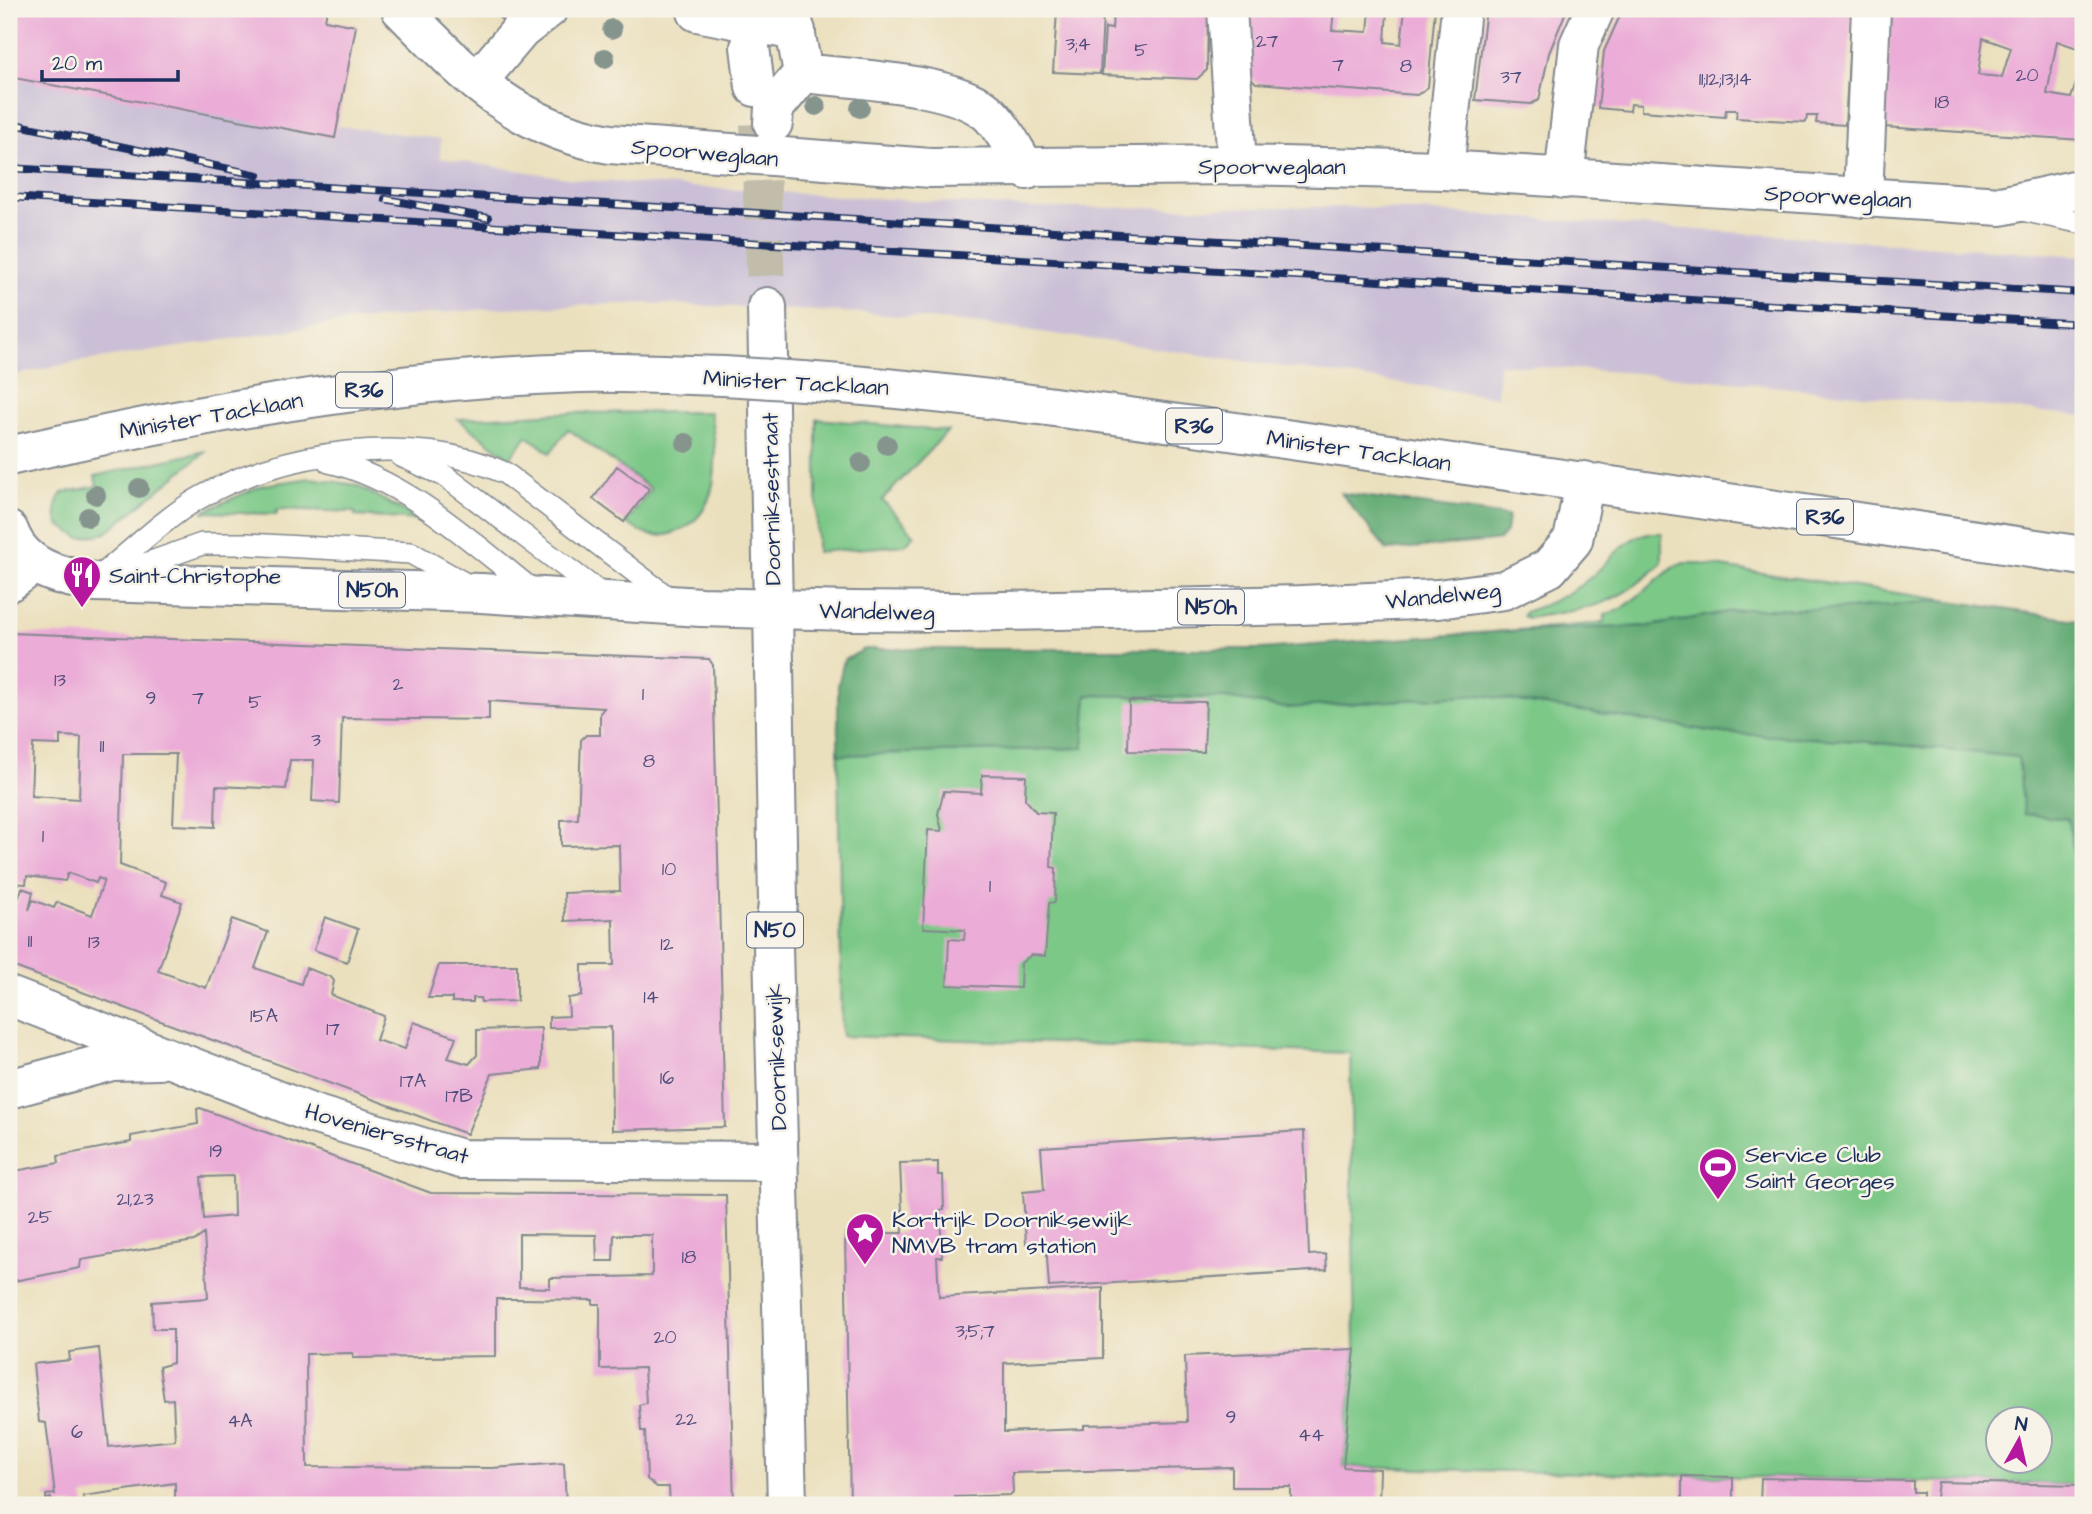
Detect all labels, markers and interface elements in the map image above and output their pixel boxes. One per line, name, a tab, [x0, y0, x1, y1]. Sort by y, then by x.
house number: 27	[1256, 28, 1279, 55]
house number: 3;4	[1066, 31, 1091, 58]
house number: 5	[1134, 37, 1148, 64]
scale bar	[42, 38, 178, 82]
text: 20 m	[52, 49, 103, 78]
house number: 7	[1332, 52, 1344, 79]
house number: 8	[1400, 53, 1412, 80]
house number: 20	[2016, 62, 2038, 89]
house number: 37	[1500, 64, 1522, 91]
house number: 11;12;13;14	[1699, 66, 1751, 93]
house number: 18	[1935, 89, 1949, 116]
street label: Spoorweglaan	[630, 131, 780, 176]
street label: Spoorweglaan	[1198, 151, 1346, 184]
street label: Spoorweglaan	[1763, 177, 1912, 218]
street label: Minister Tacklaan	[702, 362, 890, 404]
road number: R36	[336, 372, 392, 408]
street label: Minister Tacklaan	[117, 384, 306, 448]
road number: R36	[1166, 408, 1222, 444]
street label: Doorniksestraat	[754, 412, 790, 586]
street label: Minister Tacklaan	[1265, 422, 1453, 480]
road number: R36	[1797, 500, 1853, 534]
restaurant icon: Saint-Christophe	[61, 554, 103, 609]
place label: Saint-Christophe	[109, 560, 281, 592]
road number: N50h	[339, 572, 405, 608]
street label: Wandelweg	[1384, 574, 1502, 619]
road number: N50h	[1178, 590, 1244, 624]
street label: Wandelweg	[819, 595, 935, 630]
house number: 13	[54, 667, 66, 694]
house number: 2	[393, 671, 404, 698]
house number: 1	[642, 681, 645, 708]
house number: 9	[146, 685, 156, 712]
house number: 7	[192, 685, 204, 712]
house number: 5	[248, 689, 262, 716]
house number: 3	[311, 727, 321, 754]
house number: 11	[100, 733, 105, 760]
house number: 8	[643, 748, 655, 775]
house number: 1	[42, 823, 45, 850]
house number: 10	[662, 856, 676, 883]
house number: 1	[989, 873, 992, 900]
road number: N50	[747, 912, 803, 948]
house number: 11	[28, 928, 33, 955]
house number: 13	[88, 929, 100, 956]
house number: 12	[660, 931, 674, 958]
street label: Doorniksewijk	[758, 983, 796, 1131]
house number: 14	[643, 984, 659, 1011]
house number: 15A	[250, 1003, 278, 1030]
house number: 17	[326, 1016, 340, 1043]
house number: 16	[660, 1065, 674, 1092]
house number: 17A	[400, 1068, 426, 1095]
house number: 17B	[445, 1083, 473, 1110]
street label: Hoveniersstraat	[301, 1095, 473, 1173]
house number: 19	[209, 1138, 223, 1165]
place label: Service Club Saint Georges	[1745, 1139, 1895, 1198]
sports icon: Service Club Saint Georges	[1697, 1146, 1739, 1201]
house number: 21,23	[116, 1186, 154, 1213]
house number: 25	[28, 1204, 53, 1231]
place label: Kortrijk Doorniksewijk NMVB tram station	[892, 1204, 1131, 1262]
place icon: Kortrijk Doorniksewijk NMVB tram station	[844, 1211, 886, 1266]
house number: 18	[682, 1244, 696, 1271]
house number: 3;5;7	[955, 1318, 995, 1345]
house number: 20	[654, 1324, 676, 1351]
house number: 9	[1226, 1404, 1236, 1431]
house number: 22	[675, 1406, 697, 1433]
north arrow	[1983, 1406, 2054, 1476]
house number: 4A	[227, 1408, 253, 1435]
text: N	[2013, 1410, 2029, 1439]
house number: 6	[71, 1419, 83, 1446]
house number: 44	[1298, 1422, 1324, 1449]

